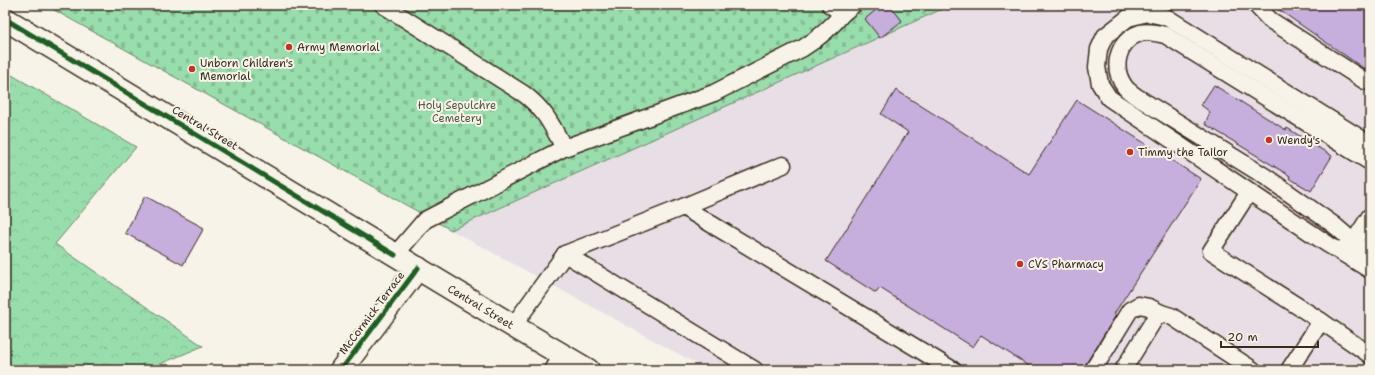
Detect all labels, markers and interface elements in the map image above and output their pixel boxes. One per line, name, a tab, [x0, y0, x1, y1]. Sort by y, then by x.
place label: Army Memorial	[297, 40, 380, 55]
marker: Army Memorial	[284, 42, 294, 52]
place label: Unborn Children's Memorial	[200, 56, 293, 84]
marker: Unborn Children's Memorial	[187, 64, 197, 74]
park label: Holy Sepulchre Cemetery	[418, 98, 496, 126]
street label: Central Street	[169, 102, 241, 154]
place label: Wendy's	[1277, 133, 1320, 148]
marker: Wendy's	[1264, 135, 1274, 145]
place label: Timmy the Tailor	[1138, 145, 1228, 160]
marker: Timmy the Tailor	[1125, 147, 1135, 157]
place label: CVS Pharmacy	[1028, 257, 1104, 272]
marker: CVS Pharmacy	[1015, 259, 1025, 269]
street label: McCormick Terrace	[336, 268, 408, 358]
street label: Central Street	[445, 281, 517, 332]
scale bar	[1221, 323, 1318, 349]
text: 20 m	[1227, 329, 1258, 345]

